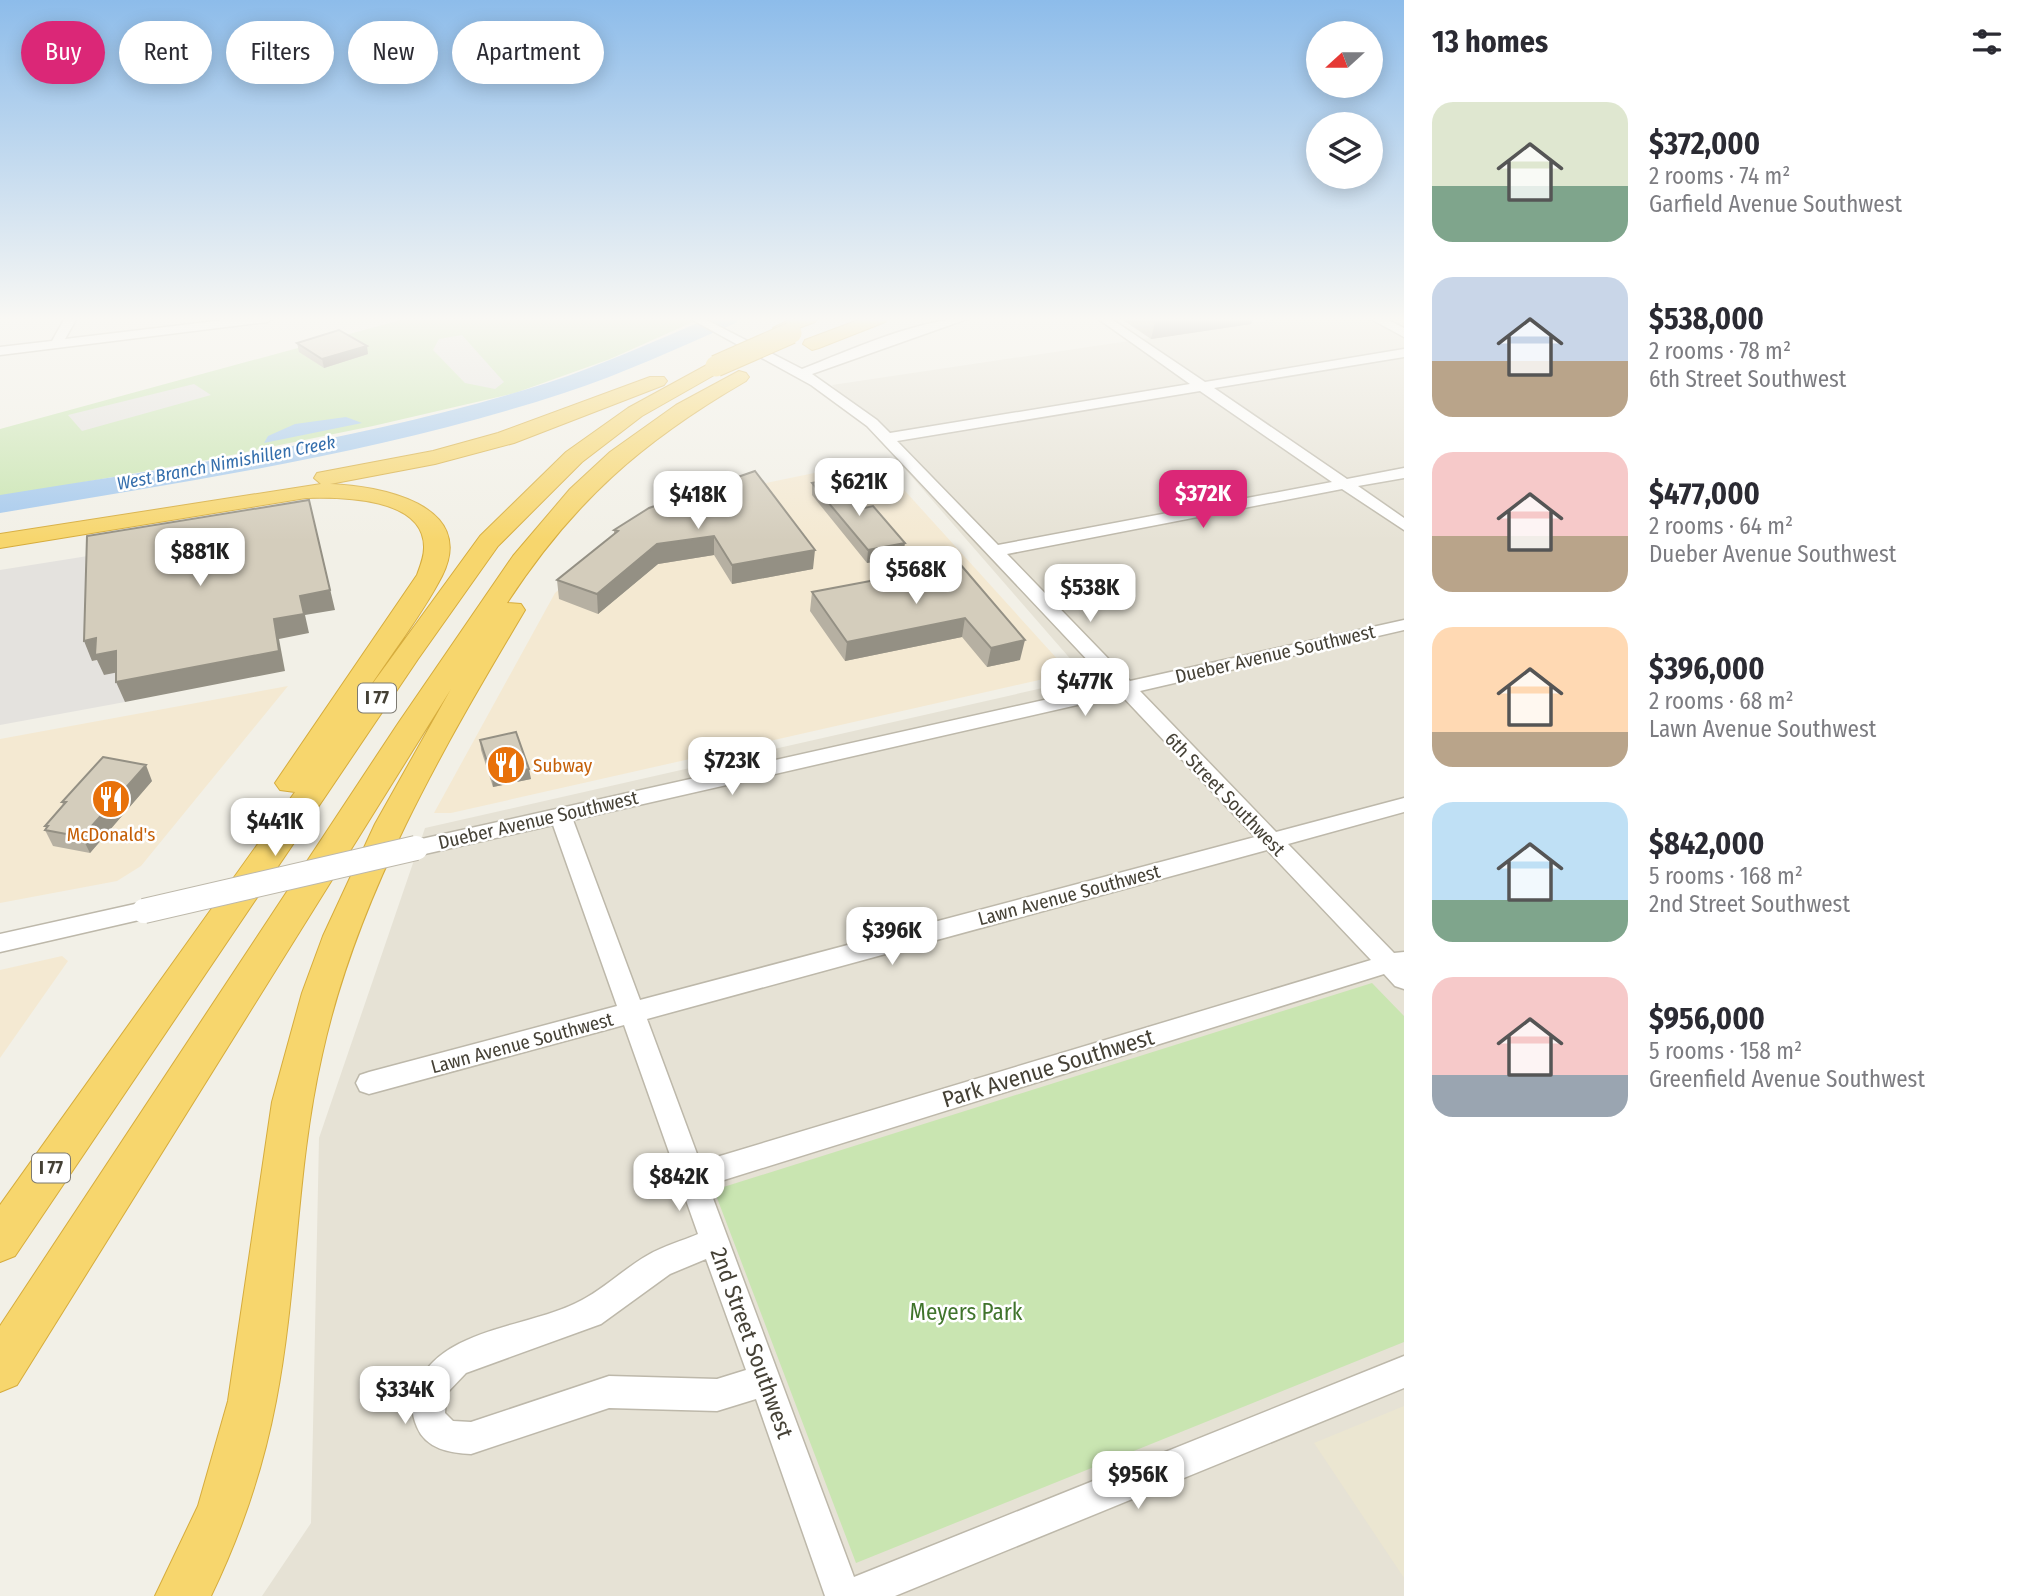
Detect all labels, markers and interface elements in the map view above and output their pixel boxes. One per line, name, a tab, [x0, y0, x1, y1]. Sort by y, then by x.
chip: Buy	[21, 21, 105, 84]
chip: Rent	[119, 21, 212, 84]
chip: Filters	[226, 21, 334, 84]
chip: New	[348, 21, 438, 84]
chip: Apartment	[452, 21, 604, 84]
north arrow	[1306, 21, 1382, 98]
map controls	[1306, 21, 1383, 189]
icon: filters	[1968, 23, 2006, 61]
text: 13 homes	[1432, 24, 1548, 60]
button: layers	[1306, 112, 1383, 189]
text: $372,000	[1649, 126, 1760, 162]
icon: home	[1488, 130, 1572, 214]
text: 2 rooms · 74 m²	[1649, 162, 1790, 190]
text: Garfield Avenue Southwest	[1649, 190, 1902, 218]
text: $538,000	[1649, 301, 1764, 337]
icon: home	[1488, 305, 1572, 389]
text: 2 rooms · 78 m²	[1649, 337, 1791, 365]
text: 6th Street Southwest	[1649, 365, 1846, 393]
water label: West Branch Nimishillen Creek	[115, 431, 337, 495]
pin: $621K	[810, 458, 908, 518]
text: $621K	[831, 467, 887, 495]
pin: $372K	[1154, 470, 1252, 530]
pin: $418K	[649, 472, 747, 531]
text: $477,000	[1649, 476, 1760, 512]
text: $372K	[1175, 479, 1231, 507]
text: $418K	[670, 480, 726, 508]
icon: home	[1488, 480, 1572, 564]
text: 2 rooms · 64 m²	[1649, 512, 1793, 540]
pin: $881K	[151, 528, 249, 588]
text: $881K	[171, 537, 229, 565]
text: Dueber Avenue Southwest	[1649, 540, 1896, 568]
pin: $568K	[867, 546, 965, 606]
text: $568K	[886, 555, 946, 583]
pin: $538K	[1041, 564, 1139, 624]
text: $538K	[1061, 573, 1119, 601]
street label: Dueber Avenue Southwest	[1173, 620, 1378, 688]
text: $396,000	[1649, 651, 1765, 687]
icon: home	[1488, 655, 1572, 739]
pin: $477K	[1036, 658, 1134, 718]
text: $477K	[1057, 667, 1113, 695]
road number: I 77	[358, 684, 396, 712]
text: 2 rooms · 68 m²	[1649, 687, 1794, 715]
text: Lawn Avenue Southwest	[1649, 715, 1876, 743]
street label: 6th Street Southwest	[1160, 727, 1290, 861]
pin: $723K	[683, 738, 781, 797]
restaurant icon: Subway	[485, 744, 527, 786]
text: $723K	[704, 746, 760, 774]
place label: Subway	[533, 754, 593, 777]
restaurant icon: McDonald's	[90, 778, 132, 820]
street label: Dueber Avenue Southwest	[436, 786, 641, 854]
pin: $441K	[226, 798, 324, 858]
text: $441K	[247, 807, 303, 835]
place label: McDonald's	[67, 823, 155, 846]
text: $842,000	[1649, 826, 1764, 862]
icon: home	[1488, 830, 1572, 914]
street label: Lawn Avenue Southwest	[975, 859, 1163, 930]
text: 5 rooms · 168 m²	[1649, 862, 1803, 890]
text: 2nd Street Southwest	[1649, 890, 1850, 918]
pin: $396K	[843, 908, 941, 967]
text: $396K	[862, 916, 922, 944]
text: $956,000	[1649, 1001, 1765, 1037]
icon: home	[1488, 1005, 1572, 1089]
street label: Lawn Avenue Southwest	[428, 1007, 616, 1078]
street label: Park Avenue Southwest	[939, 1022, 1158, 1114]
text: 5 rooms · 158 m²	[1649, 1037, 1802, 1065]
text: Greenfield Avenue Southwest	[1649, 1065, 1925, 1093]
road number: I 77	[32, 1154, 70, 1182]
pin: $842K	[630, 1154, 728, 1213]
text: $842K	[649, 1162, 709, 1190]
street label: 2nd Street Southwest	[704, 1244, 800, 1443]
park label: Meyers Park	[910, 1298, 1023, 1326]
pin: $334K	[356, 1366, 454, 1426]
text: $334K	[376, 1375, 434, 1403]
pin: $956K	[1089, 1452, 1187, 1511]
text: $956K	[1108, 1460, 1168, 1488]

